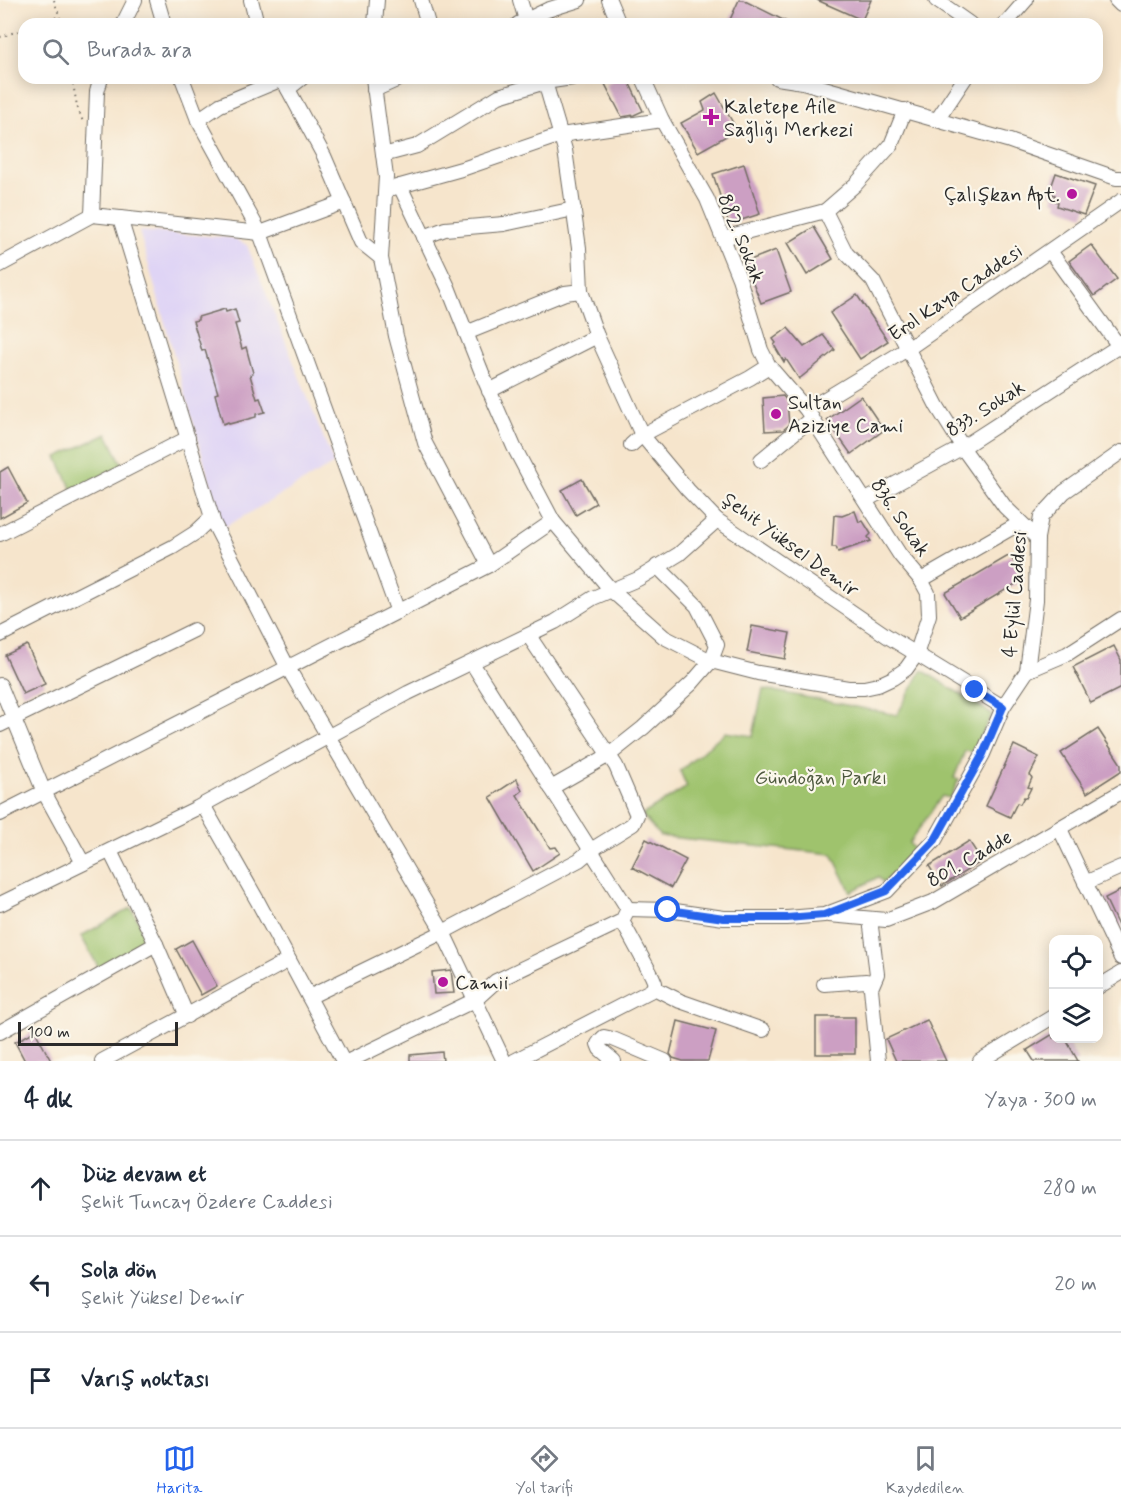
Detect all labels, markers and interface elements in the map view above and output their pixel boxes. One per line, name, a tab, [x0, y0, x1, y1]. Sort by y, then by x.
search box	[18, 18, 1103, 84]
icon: search	[39, 35, 72, 68]
text: Burada ara	[87, 37, 192, 65]
place label: Kaletepe Aile Sağlığı Merkezi	[724, 94, 853, 144]
marker: Kaletepe Aile Sağlığı Merkezi	[702, 108, 720, 126]
place label: Çalışkan Apt.	[943, 182, 1060, 210]
marker: Çalışkan Apt.	[1065, 187, 1079, 201]
street label: 882. Sokak	[710, 190, 771, 287]
street label: Erol Kaya Caddesi	[883, 238, 1028, 348]
street label: 833. Sokak	[941, 374, 1030, 444]
place label: Sultan Aziziye Cami	[788, 390, 903, 440]
marker: Sultan Aziziye Cami	[769, 407, 783, 421]
street label: 836. Sokak	[864, 473, 936, 562]
street label: Şehit Yüksel Demir	[716, 486, 865, 604]
street label: 4 Eylül Caddesi	[997, 530, 1034, 658]
route end	[961, 676, 987, 702]
park label: Gündoğan Parkı	[755, 765, 887, 792]
street label: 801. Cadde	[922, 824, 1017, 895]
route start	[654, 896, 680, 922]
map controls	[1049, 935, 1103, 1043]
button: locate	[1049, 935, 1103, 989]
place label: Camii	[455, 970, 508, 997]
marker: Camii	[436, 975, 450, 989]
button: layers	[1049, 989, 1103, 1043]
scale bar	[18, 1019, 178, 1046]
text: 100 m	[27, 1022, 70, 1043]
text: 4 dk	[24, 1083, 73, 1117]
text: Yaya · 300 m	[985, 1087, 1097, 1114]
text: Düz devam et	[81, 1161, 206, 1189]
icon: ahead	[24, 1172, 57, 1205]
text: 280 m	[1043, 1175, 1097, 1202]
text: Şehit Tuncay Özdere Caddesi	[81, 1189, 333, 1216]
text: Sola dön	[81, 1257, 157, 1285]
icon: left	[24, 1268, 57, 1301]
text: 20 m	[1054, 1271, 1097, 1298]
text: Şehit Yüksel Demir	[81, 1285, 244, 1312]
icon: arrive	[24, 1364, 57, 1397]
text: Varış noktası	[81, 1366, 210, 1394]
tab: Harita	[157, 1442, 202, 1499]
tab: Yol tarifi	[515, 1442, 573, 1499]
tab: Kaydedilen	[886, 1442, 964, 1499]

